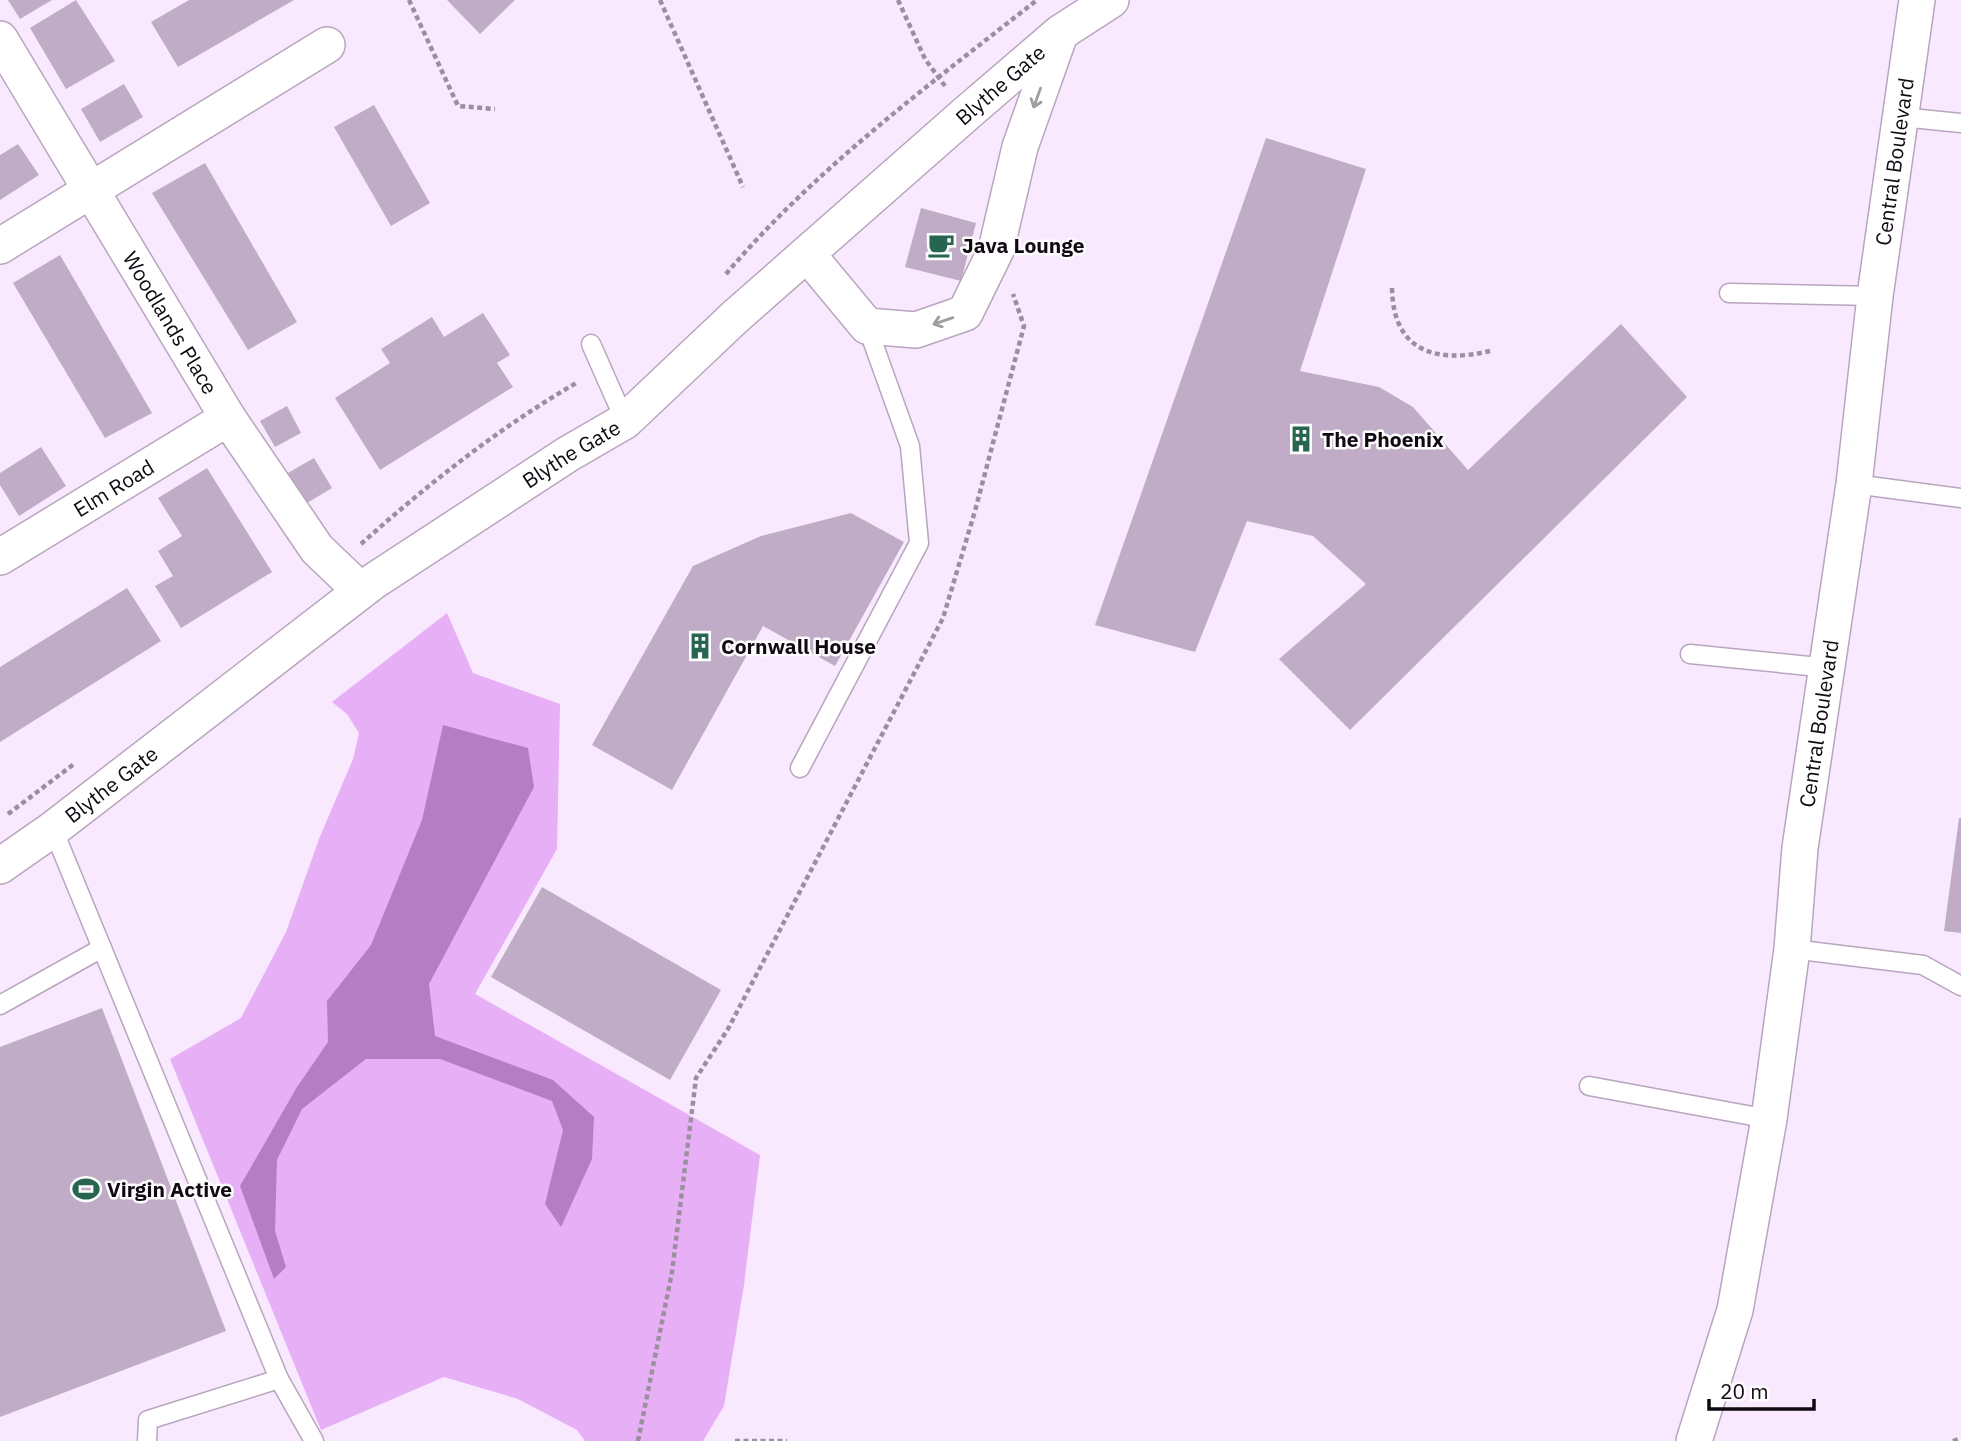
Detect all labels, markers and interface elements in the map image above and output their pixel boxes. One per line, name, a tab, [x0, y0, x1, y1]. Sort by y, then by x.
street label: Blythe Gate	[949, 38, 1051, 131]
street label: Central Boulevard	[1868, 76, 1920, 247]
one-way arrow	[1030, 86, 1043, 108]
cafe icon: Java Lounge	[926, 230, 956, 260]
place label: Java Lounge	[962, 231, 1085, 259]
street label: Woodlands Place	[117, 246, 224, 399]
one-way arrow	[932, 316, 954, 328]
street label: Blythe Gate	[517, 413, 625, 494]
building icon: The Phoenix	[1286, 424, 1316, 454]
place label: The Phoenix	[1322, 425, 1444, 453]
street label: Elm Road	[68, 452, 159, 523]
building icon: Cornwall House	[685, 631, 715, 661]
place label: Cornwall House	[721, 632, 876, 660]
street label: Central Boulevard	[1792, 638, 1845, 809]
street label: Blythe Gate	[59, 739, 163, 829]
sports icon: Virgin Active	[71, 1174, 101, 1204]
place label: Virgin Active	[107, 1175, 232, 1203]
scale bar	[1709, 1368, 1814, 1412]
text: 20 m	[1720, 1377, 1769, 1405]

